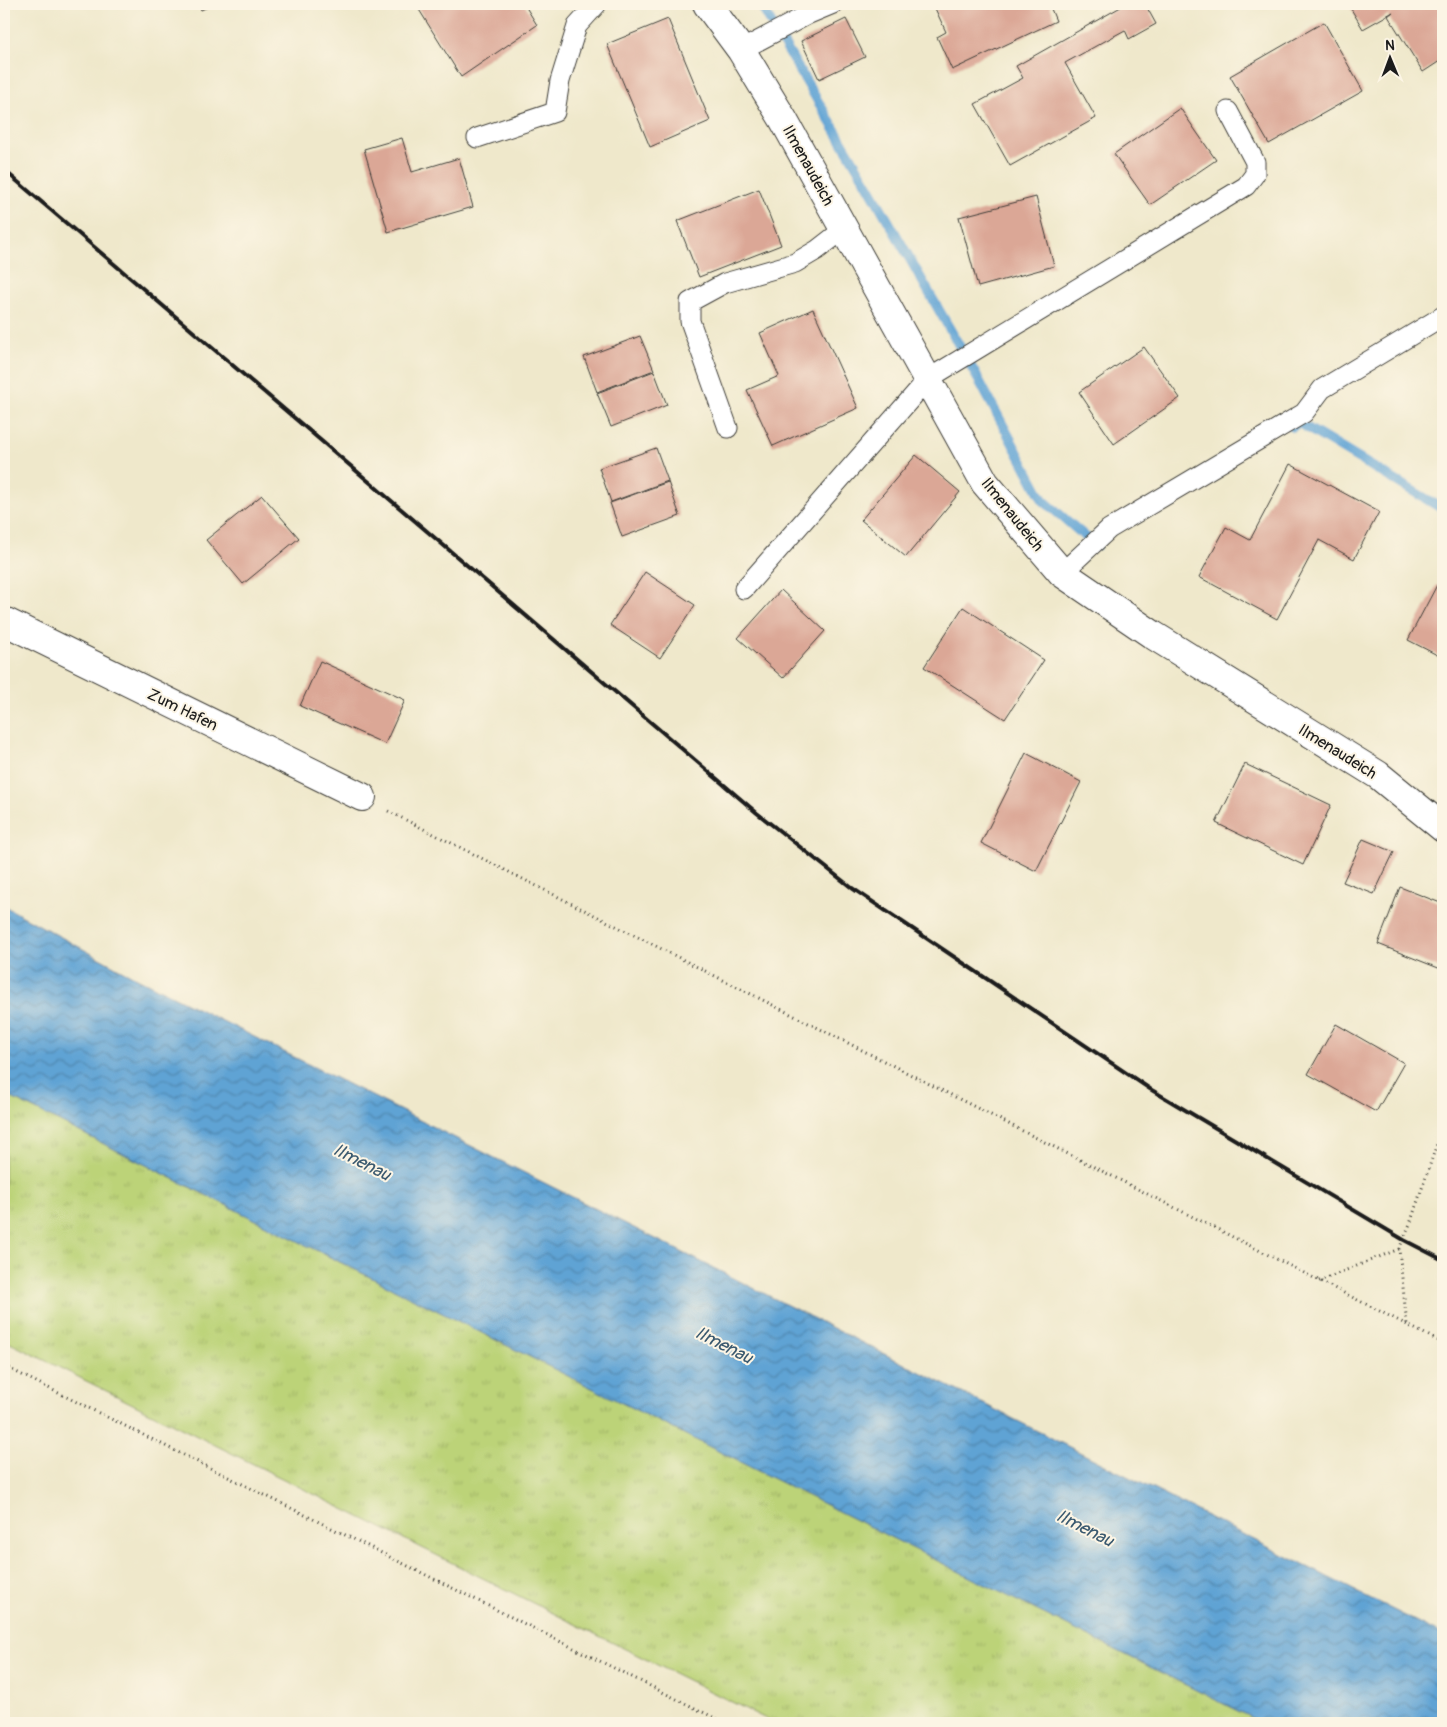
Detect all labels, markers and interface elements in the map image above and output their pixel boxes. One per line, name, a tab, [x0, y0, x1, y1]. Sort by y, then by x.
north arrow	[1364, 32, 1414, 82]
text: N	[1385, 37, 1395, 54]
street label: Ilmenaudeich	[778, 122, 838, 209]
street label: Ilmenaudeich	[977, 474, 1048, 555]
street label: Zum Hafen	[144, 684, 221, 736]
street label: Ilmenaudeich	[1295, 720, 1380, 784]
water label: Ilmenau	[329, 1138, 395, 1187]
water label: Ilmenau	[691, 1321, 757, 1370]
water label: Ilmenau	[1052, 1504, 1118, 1553]

